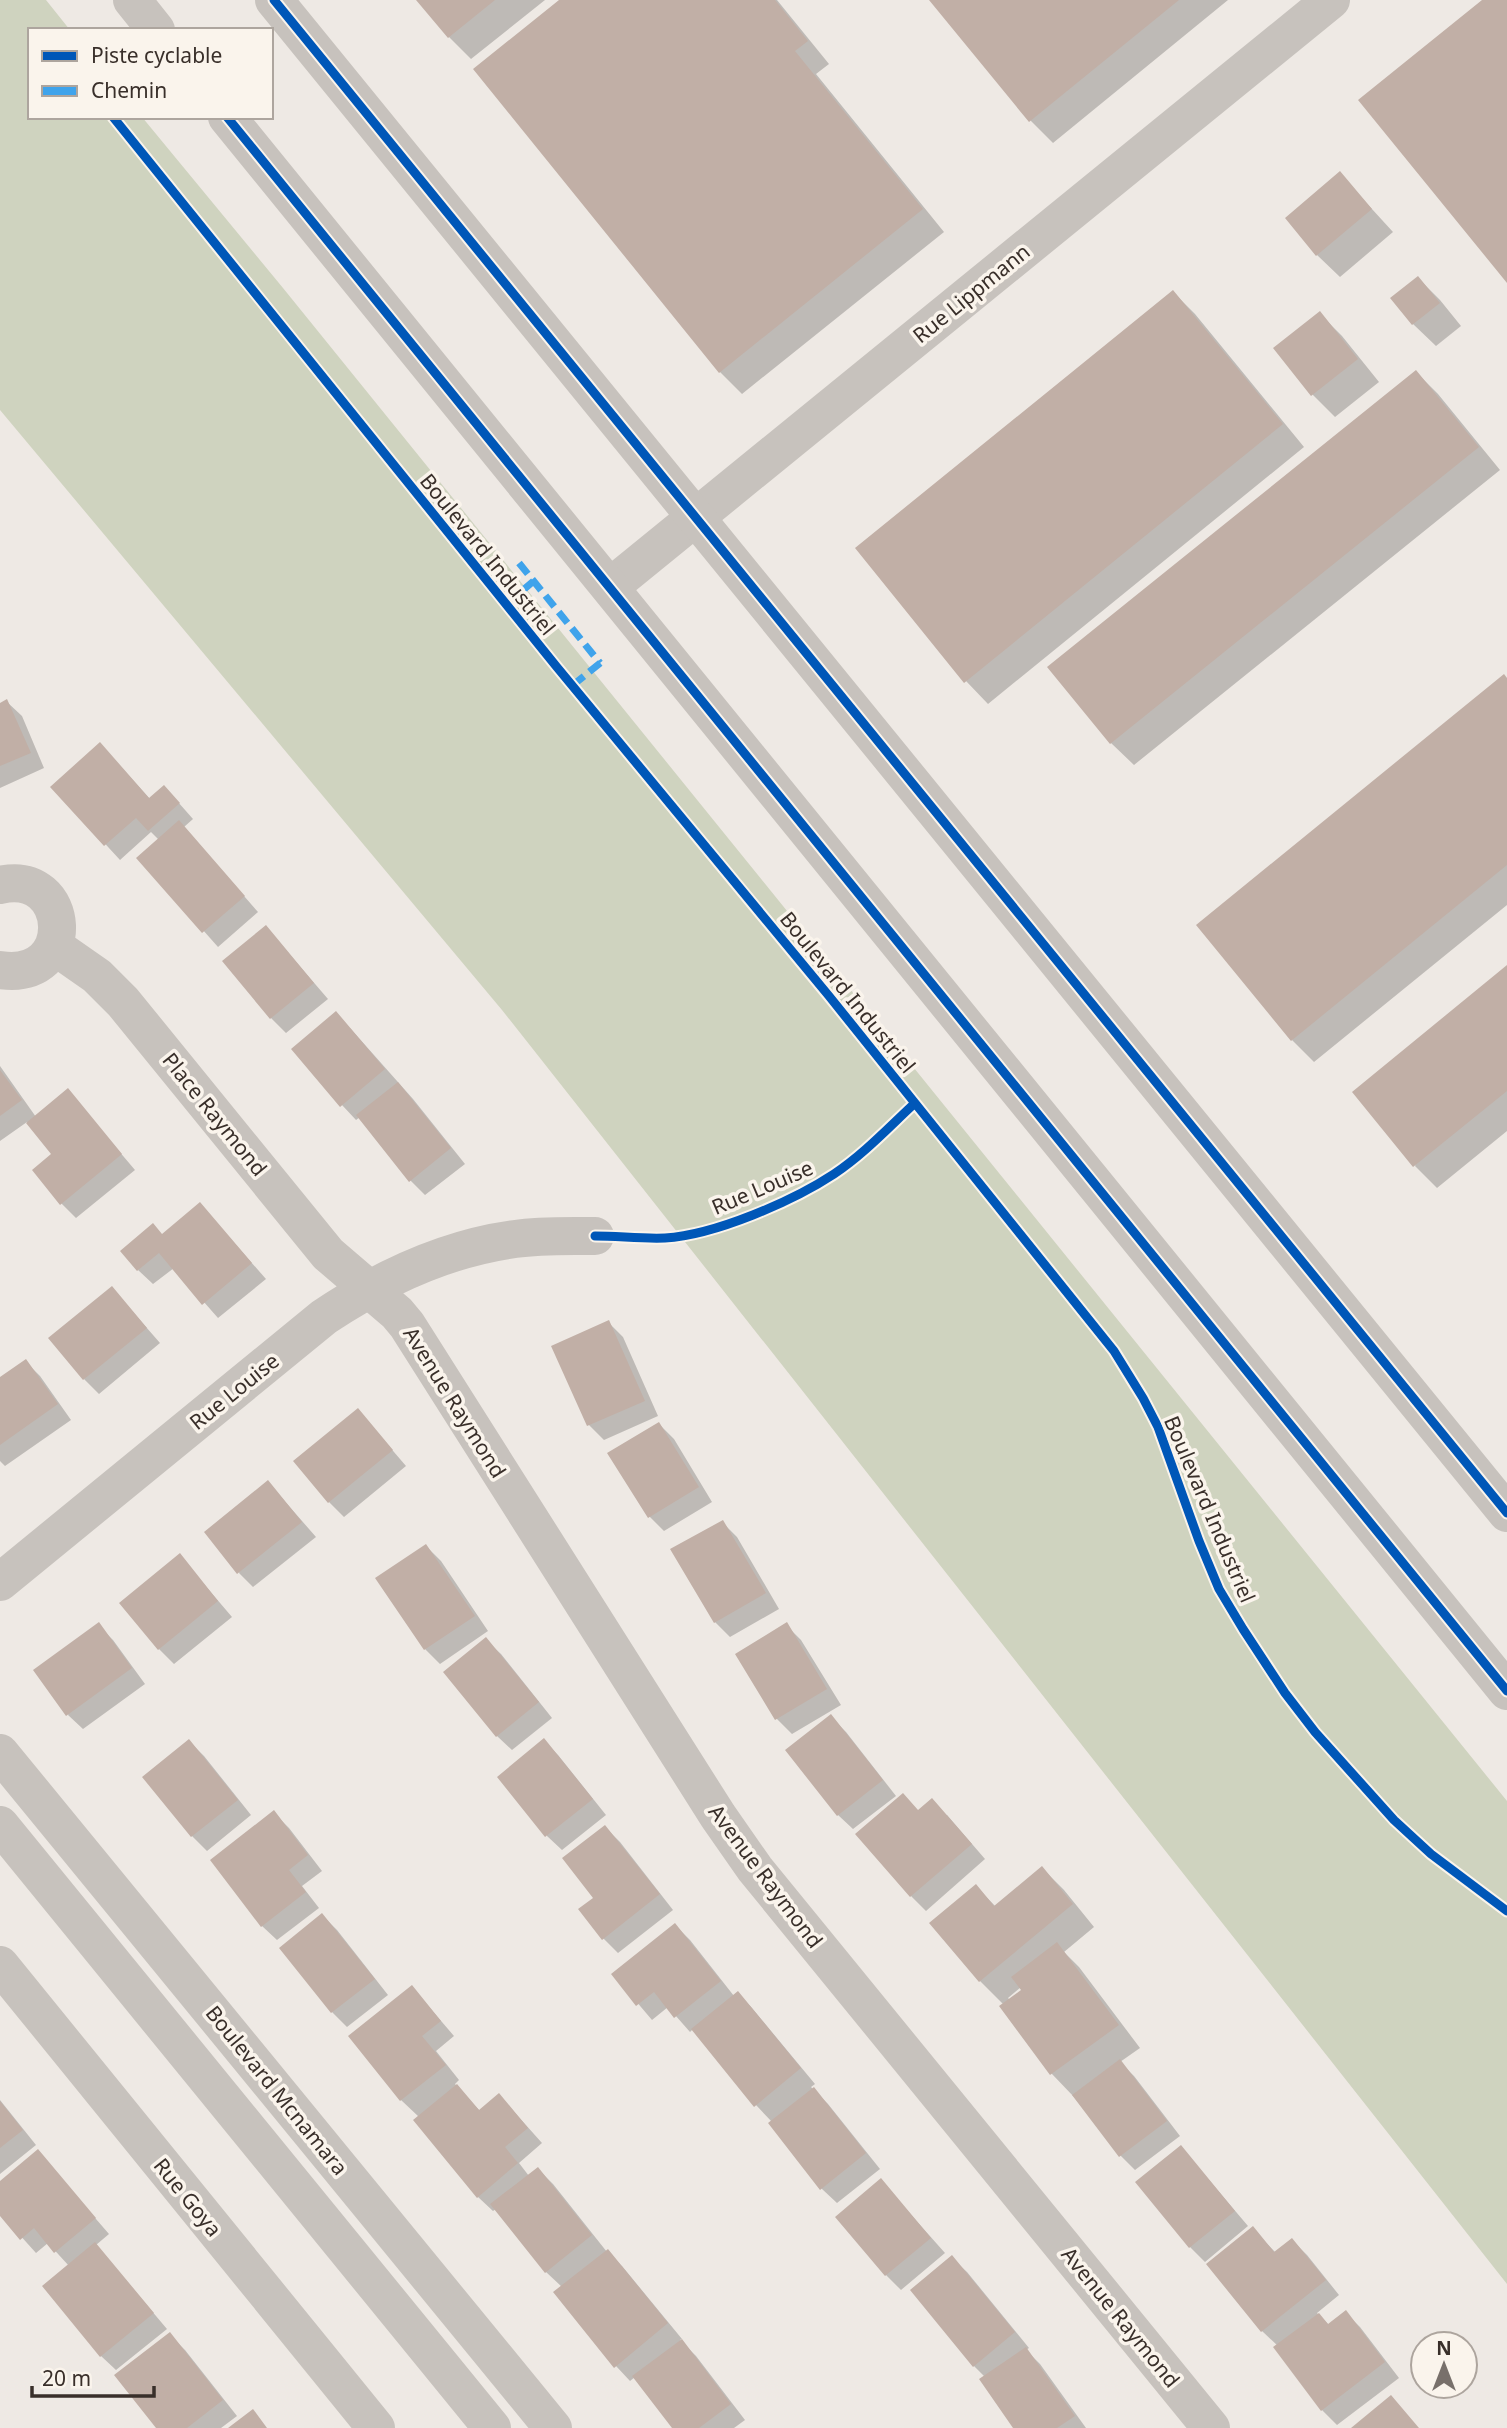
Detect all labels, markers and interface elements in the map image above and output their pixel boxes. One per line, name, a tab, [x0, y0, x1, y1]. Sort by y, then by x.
legend	[28, 28, 273, 119]
text: Piste cyclable	[91, 41, 222, 69]
text: Chemin	[91, 76, 167, 104]
street label: Rue Lippmann	[907, 237, 1035, 349]
street label: Boulevard Industriel	[414, 467, 562, 641]
street label: Boulevard Industriel	[774, 905, 922, 1079]
street label: Place Raymond	[157, 1046, 273, 1182]
street label: Rue Louise	[707, 1153, 817, 1221]
street label: Avenue Raymond	[397, 1321, 513, 1483]
street label: Rue Louise	[183, 1346, 285, 1436]
street label: Boulevard Industriel	[1158, 1411, 1262, 1607]
street label: Avenue Raymond	[703, 1798, 829, 1954]
street label: Boulevard Mcnamara	[200, 1999, 354, 2181]
street label: Rue Goya	[148, 2152, 228, 2242]
street label: Avenue Raymond	[1056, 2241, 1186, 2393]
north arrow	[1409, 2330, 1479, 2400]
text: N	[1436, 2335, 1452, 2361]
scale bar	[32, 2354, 154, 2398]
text: 20 m	[42, 2364, 91, 2392]

